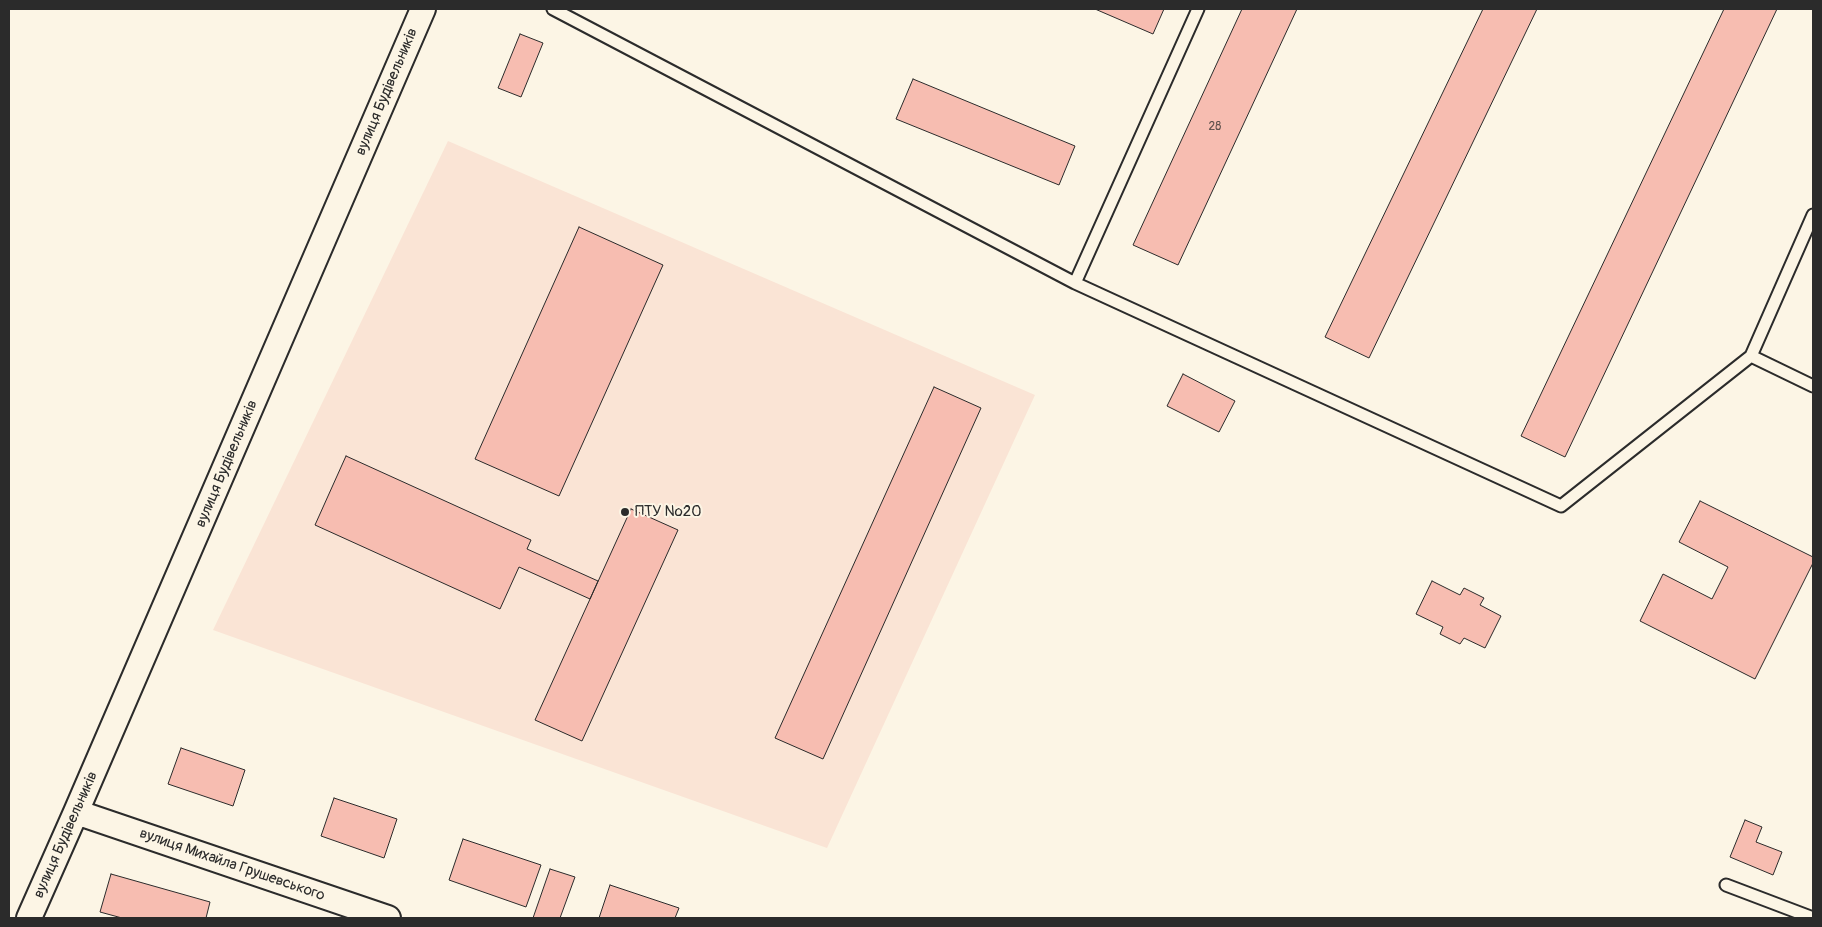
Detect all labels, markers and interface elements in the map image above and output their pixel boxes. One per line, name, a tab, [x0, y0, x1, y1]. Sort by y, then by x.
street label: вулиця Будівельників	[352, 26, 422, 158]
house number: 28	[1209, 120, 1221, 134]
street label: вулиця Будівельників	[192, 398, 262, 530]
place label: ПТУ №20	[635, 503, 701, 521]
marker: ПТУ №20	[619, 506, 631, 518]
street label: вулиця Будівельників	[30, 769, 102, 901]
street label: вулиця Михайла Грушевського	[137, 825, 327, 905]

